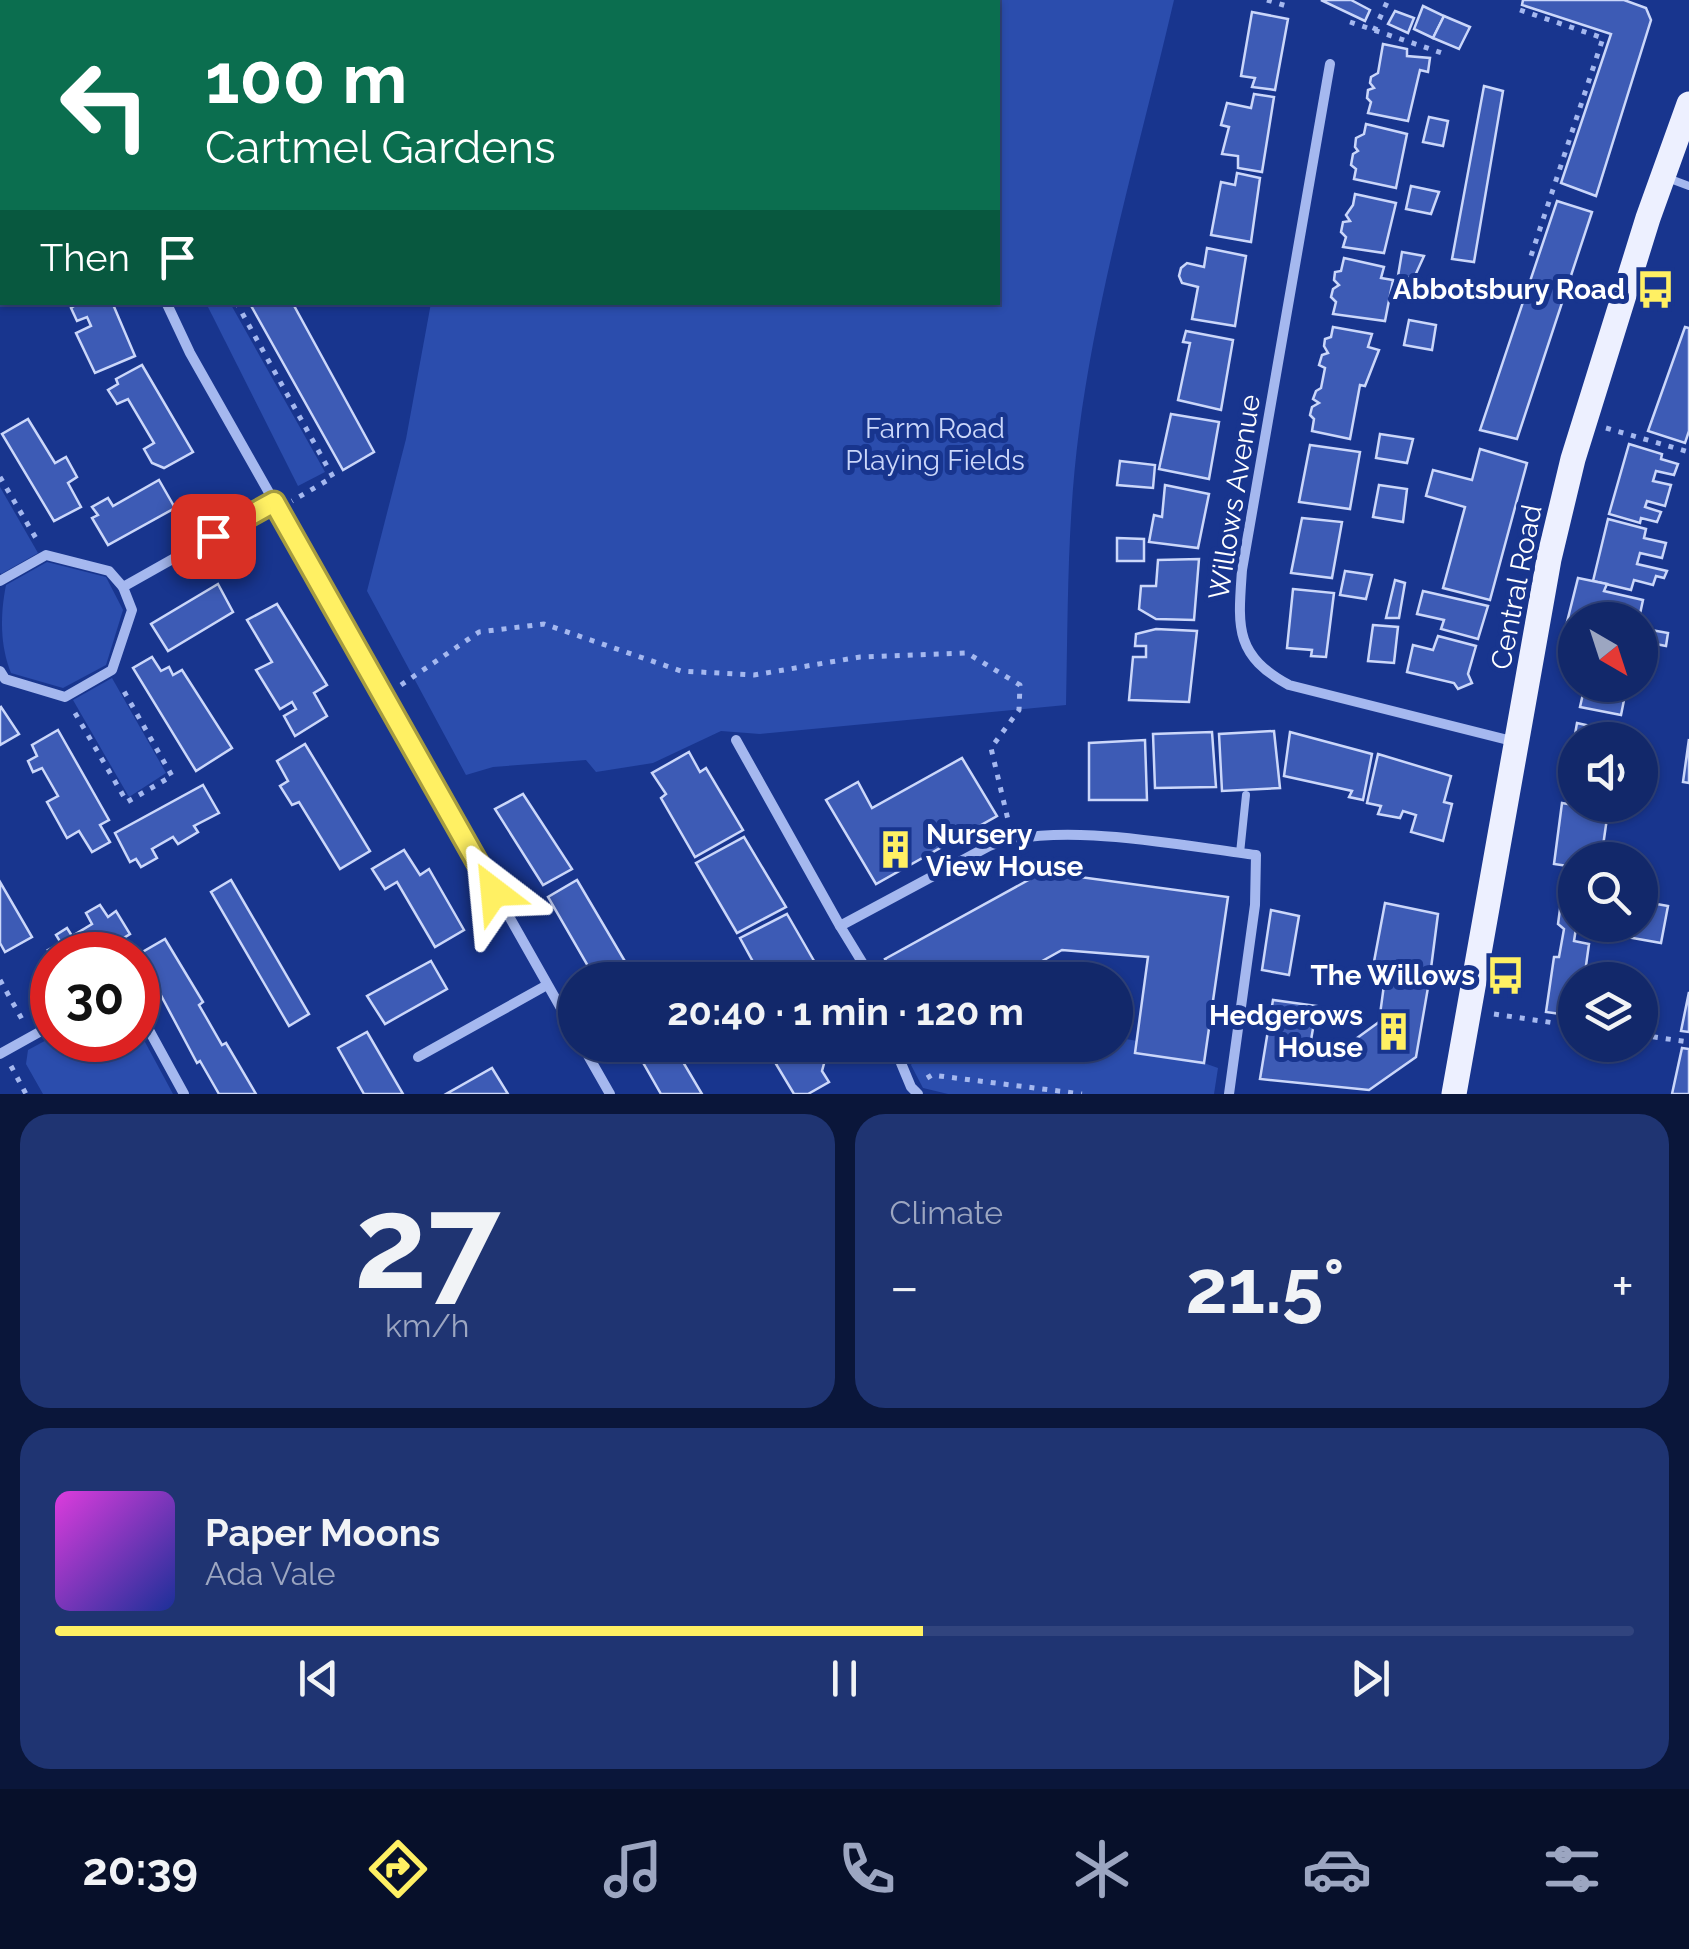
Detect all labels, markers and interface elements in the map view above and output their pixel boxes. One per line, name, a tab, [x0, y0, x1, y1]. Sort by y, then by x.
text: 100 m	[205, 37, 408, 119]
icon: left	[40, 40, 170, 170]
text: Cartmel Gardens	[205, 121, 556, 174]
icon: arrive	[150, 230, 205, 285]
text: Then	[40, 235, 130, 280]
bus stop icon: Abbotsbury Road	[1634, 268, 1676, 310]
place label: Abbotsbury Road	[1393, 273, 1625, 306]
street label: Willows Avenue	[1202, 392, 1267, 602]
park label: Farm Road Playing Fields	[845, 412, 1025, 477]
pin	[171, 494, 256, 579]
street label: Central Road	[1484, 502, 1549, 672]
icon: arrive	[186, 509, 241, 564]
north arrow	[1558, 602, 1658, 702]
map controls	[1558, 602, 1658, 1062]
button: sound	[1558, 722, 1658, 822]
place label: Nursery View House	[926, 818, 1084, 883]
building icon: Nursery View House	[875, 829, 917, 871]
position arrow	[442, 840, 546, 944]
button: search	[1558, 842, 1658, 942]
speed limit sign: 30	[30, 932, 160, 1062]
bus stop icon: The Willows	[1484, 954, 1526, 996]
place label: The Willows	[1310, 959, 1475, 992]
button: layers	[1558, 962, 1658, 1062]
text: 20:40 · 1 min · 120 m	[667, 989, 1024, 1034]
place label: Hedgerows House	[1209, 999, 1363, 1064]
building icon: Hedgerows House	[1372, 1010, 1414, 1052]
text: 27	[354, 1166, 500, 1318]
text: Climate	[890, 1194, 1003, 1231]
text: 21.5°	[1186, 1242, 1345, 1331]
text: −	[890, 1254, 919, 1319]
text: +	[1611, 1254, 1634, 1319]
text: km/h	[385, 1307, 469, 1344]
text: Paper Moons	[205, 1510, 440, 1555]
text: Ada Vale	[205, 1555, 336, 1592]
icon: previous	[291, 1651, 346, 1706]
icon: pause	[817, 1651, 872, 1706]
icon: next	[1343, 1651, 1398, 1706]
icon: directions	[363, 1834, 433, 1904]
icon: music	[598, 1834, 668, 1904]
icon: phone	[832, 1834, 902, 1904]
icon: climate	[1067, 1834, 1137, 1904]
icon: car	[1302, 1834, 1372, 1904]
icon: filters	[1537, 1834, 1607, 1904]
text: 20:39	[82, 1843, 198, 1896]

